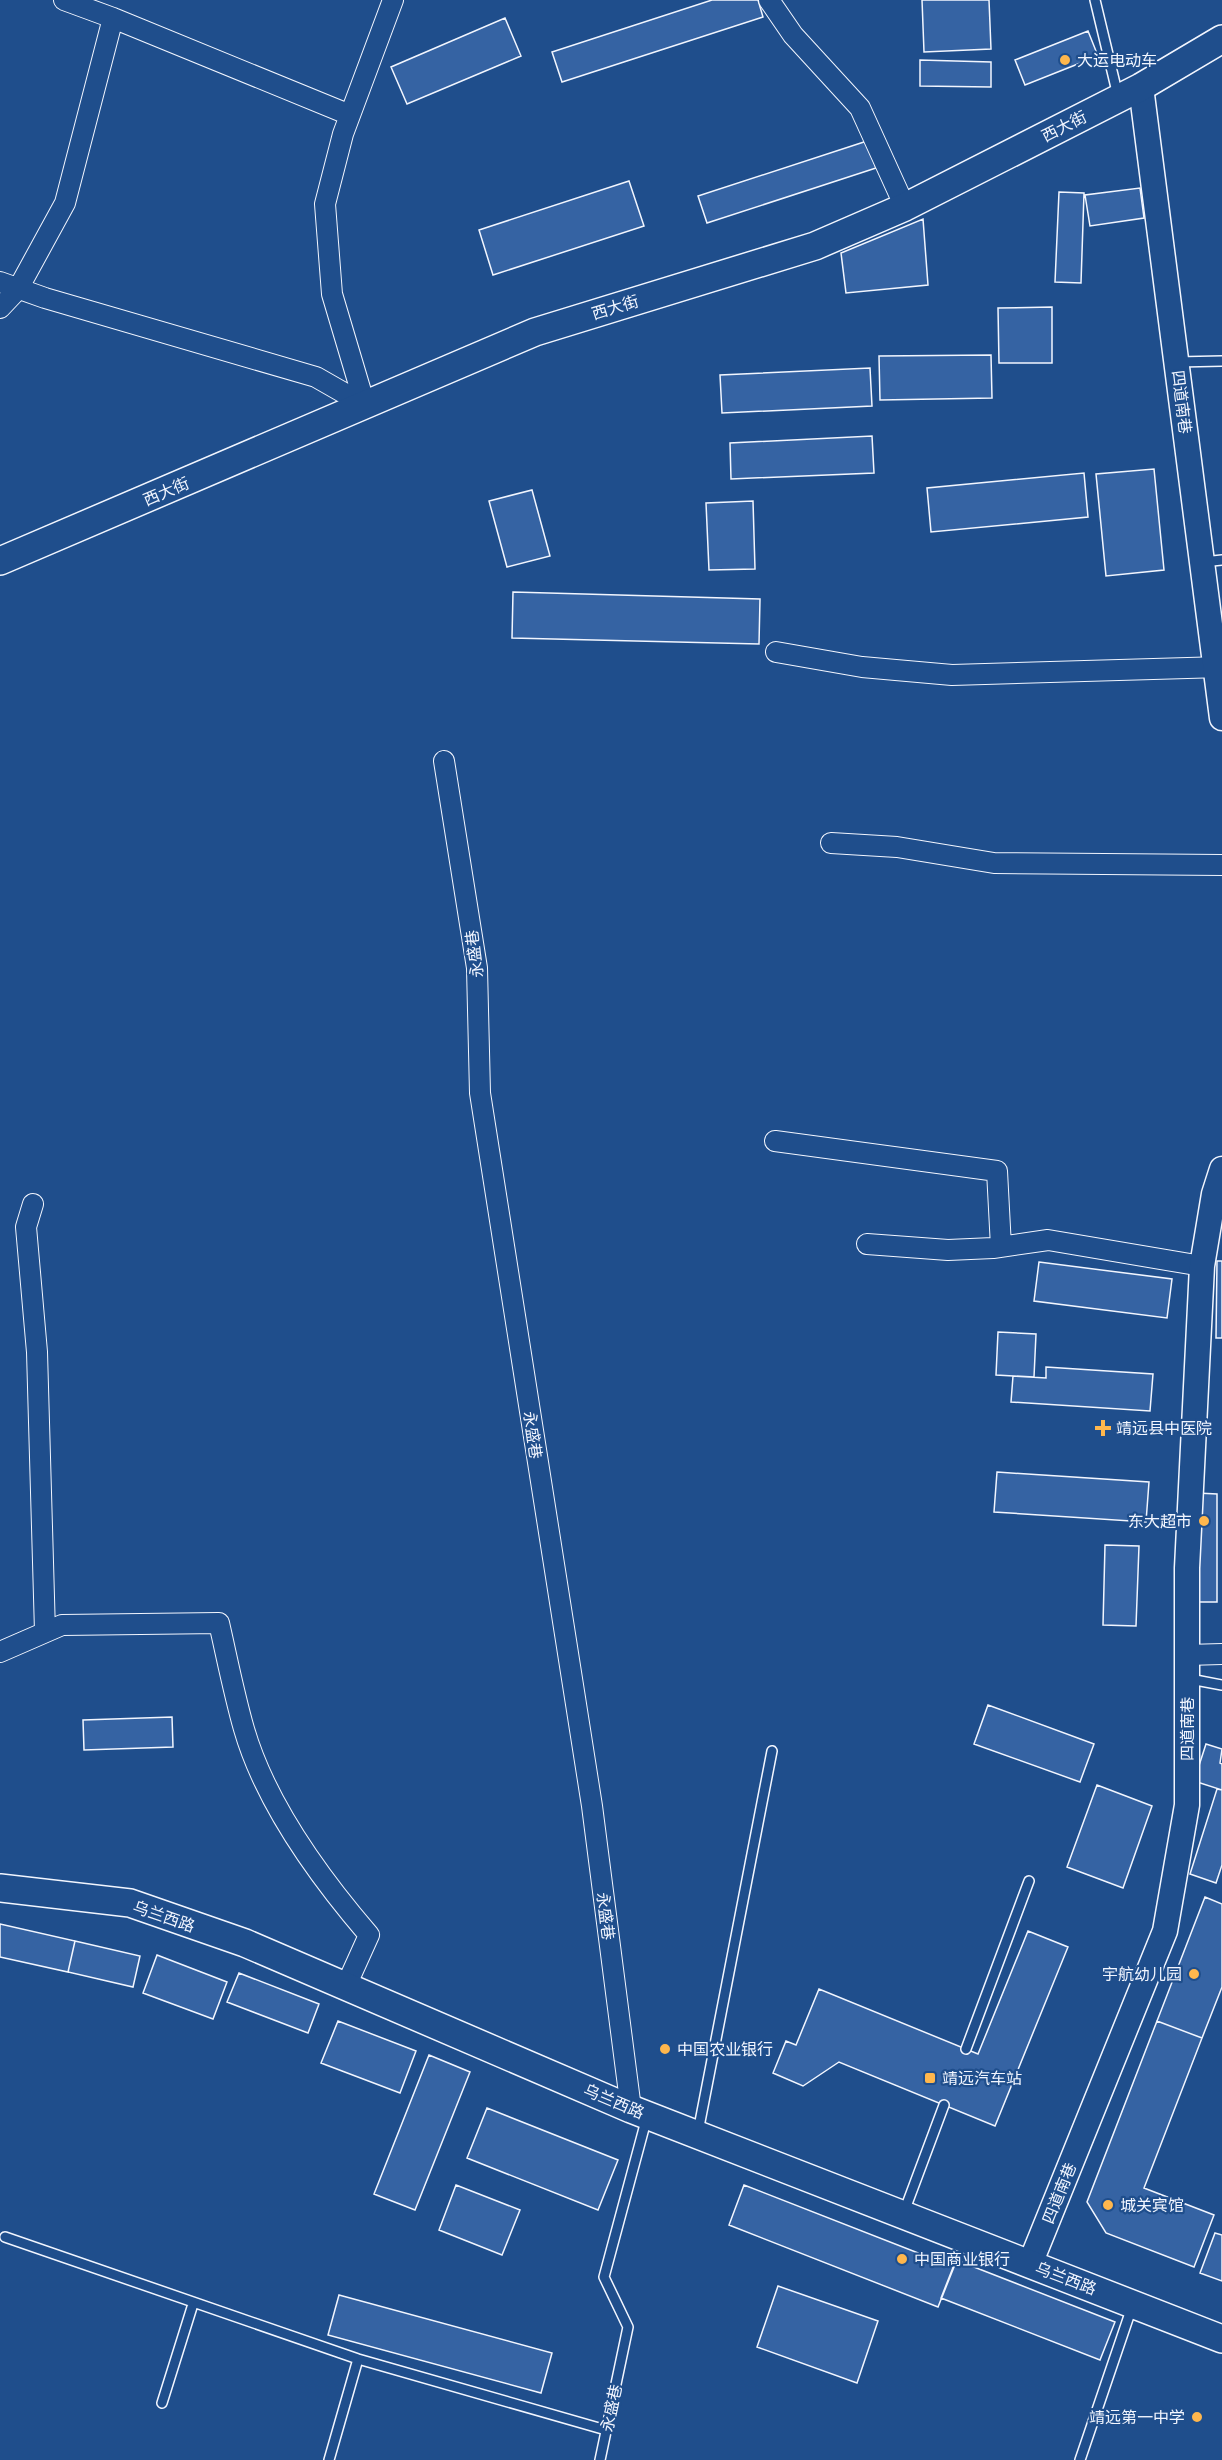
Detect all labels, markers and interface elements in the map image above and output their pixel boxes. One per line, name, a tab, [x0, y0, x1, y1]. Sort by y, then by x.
place label: 大运电动车	[1077, 50, 1157, 70]
marker: 大运电动车	[1058, 53, 1072, 67]
street label: 西大街	[1038, 106, 1090, 146]
street label: 西大街	[589, 290, 641, 324]
street label: 四道南巷	[1168, 369, 1196, 435]
street label: 西大街	[140, 472, 192, 510]
street label: 永盛巷	[461, 929, 487, 979]
street label: 永盛巷	[520, 1410, 546, 1460]
place label: 靖远县中医院	[1116, 1418, 1212, 1438]
marker: 靖远县中医院	[1094, 1419, 1112, 1437]
place label: 东大超市	[1128, 1511, 1192, 1531]
marker: 东大超市	[1197, 1514, 1211, 1528]
street label: 四道南巷	[1177, 1697, 1197, 1761]
street label: 永盛巷	[593, 1891, 619, 1941]
street label: 乌兰西路	[130, 1896, 198, 1936]
place label: 宇航幼儿园	[1102, 1964, 1182, 1984]
marker: 宇航幼儿园	[1187, 1967, 1201, 1981]
place label: 中国农业银行	[677, 2039, 773, 2059]
marker: 中国农业银行	[658, 2042, 672, 2056]
place label: 靖远汽车站	[942, 2068, 1022, 2088]
marker: 靖远汽车站	[923, 2071, 937, 2085]
street label: 乌兰西路	[581, 2079, 647, 2123]
street label: 四道南巷	[1038, 2160, 1080, 2226]
place label: 城关宾馆	[1120, 2195, 1184, 2215]
marker: 城关宾馆	[1101, 2198, 1115, 2212]
place label: 中国商业银行	[914, 2249, 1010, 2269]
marker: 中国商业银行	[895, 2252, 909, 2266]
street label: 乌兰西路	[1033, 2257, 1099, 2299]
street label: 永盛巷	[596, 2382, 626, 2434]
place label: 靖远第一中学	[1089, 2407, 1185, 2427]
marker: 靖远第一中学	[1190, 2410, 1204, 2424]

